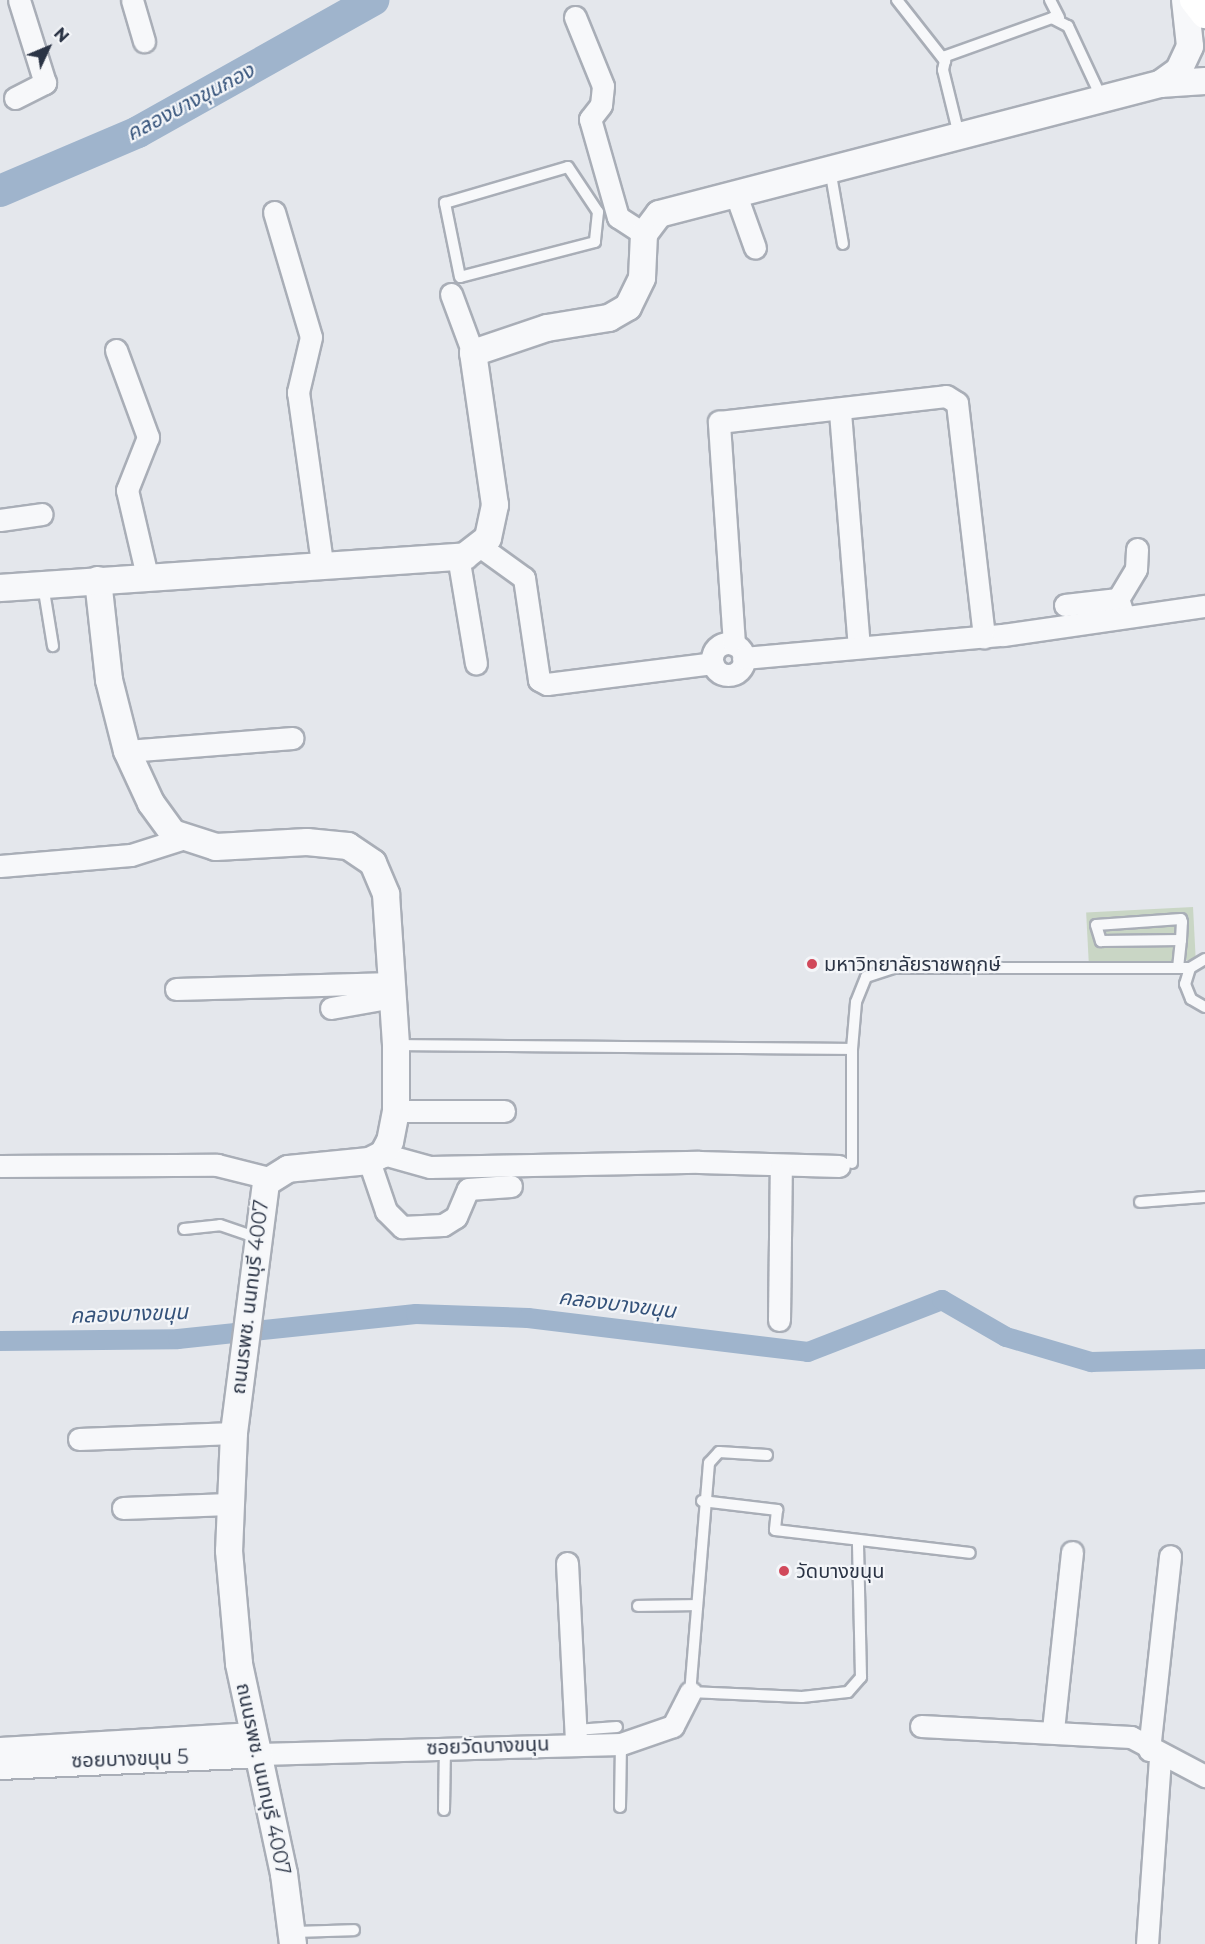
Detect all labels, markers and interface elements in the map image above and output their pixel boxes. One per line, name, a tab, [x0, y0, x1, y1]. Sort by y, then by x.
north arrow	[18, 18, 78, 78]
text: N	[50, 24, 73, 46]
water label: คลองบางขุนกอง	[122, 58, 258, 146]
place label: มหาวิทยาลัยราชพฤกษ์	[824, 952, 1001, 976]
marker: มหาวิทยาลัยราชพฤกษ์	[805, 957, 819, 971]
street label: ถนนรพช. นนทบุรี 4007	[226, 1198, 274, 1396]
water label: คลองบางขนุน	[557, 1284, 677, 1324]
water label: คลองบางขนุน	[70, 1299, 188, 1329]
place label: วัดบางขนุน	[796, 1559, 885, 1583]
marker: วัดบางขนุน	[777, 1564, 791, 1578]
street label: ถนนรพช. นนทบุรี 4007	[231, 1681, 295, 1877]
street label: ซอยวัดบางขนุน	[426, 1732, 550, 1760]
street label: ซอยบางขนุน 5	[71, 1745, 189, 1773]

